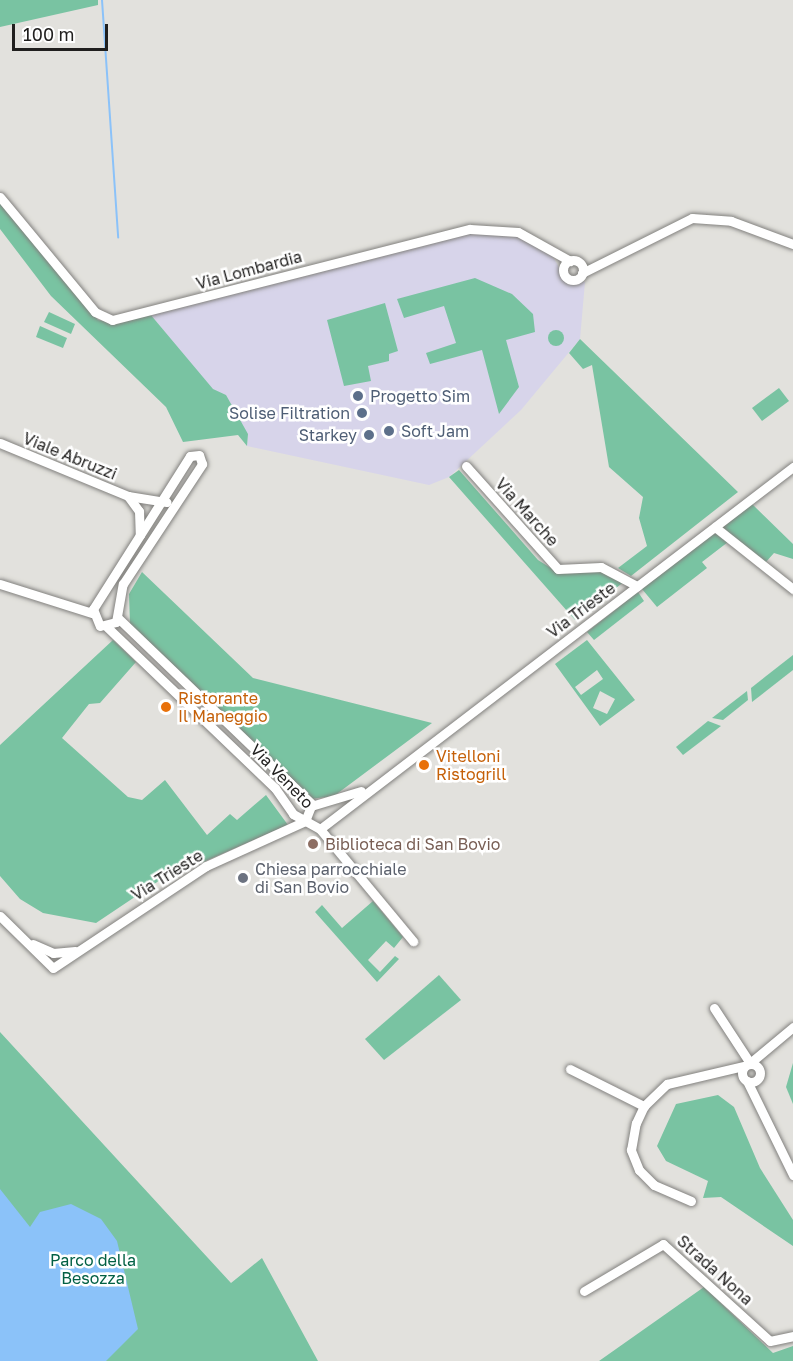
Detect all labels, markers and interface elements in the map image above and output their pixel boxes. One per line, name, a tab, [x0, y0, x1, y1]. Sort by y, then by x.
scale bar	[15, 12, 111, 50]
text: 100 m	[23, 23, 74, 45]
street label: Via Lombardia	[194, 247, 304, 293]
place label: Progetto Sim	[370, 386, 470, 406]
marker: Progetto Sim	[351, 389, 365, 403]
place label: Solise Filtration	[229, 403, 350, 423]
marker: Solise Filtration	[355, 406, 369, 420]
place label: Soft Jam	[401, 421, 469, 441]
marker: Soft Jam	[382, 424, 396, 438]
place label: Starkey	[299, 425, 357, 445]
street label: Viale Abruzzi	[20, 428, 120, 484]
marker: Starkey	[362, 428, 376, 442]
street label: Via Marche	[492, 474, 562, 550]
street label: Via Trieste	[543, 578, 619, 642]
place label: Ristorante Il Maneggio	[178, 688, 268, 726]
marker: Ristorante Il Maneggio	[159, 700, 173, 714]
street label: Via Veneto	[247, 740, 317, 812]
place label: Vitelloni Ristogrill	[436, 746, 506, 784]
marker: Vitelloni Ristogrill	[417, 758, 431, 772]
place label: Biblioteca di San Bovio	[325, 834, 500, 854]
marker: Biblioteca di San Bovio	[306, 837, 320, 851]
street label: Via Trieste	[128, 846, 206, 904]
place label: Chiesa parrocchiale di San Bovio	[255, 859, 406, 897]
marker: Chiesa parrocchiale di San Bovio	[236, 871, 250, 885]
street label: Strada Nona	[673, 1231, 757, 1309]
park label: Parco della Besozza	[50, 1250, 136, 1288]

